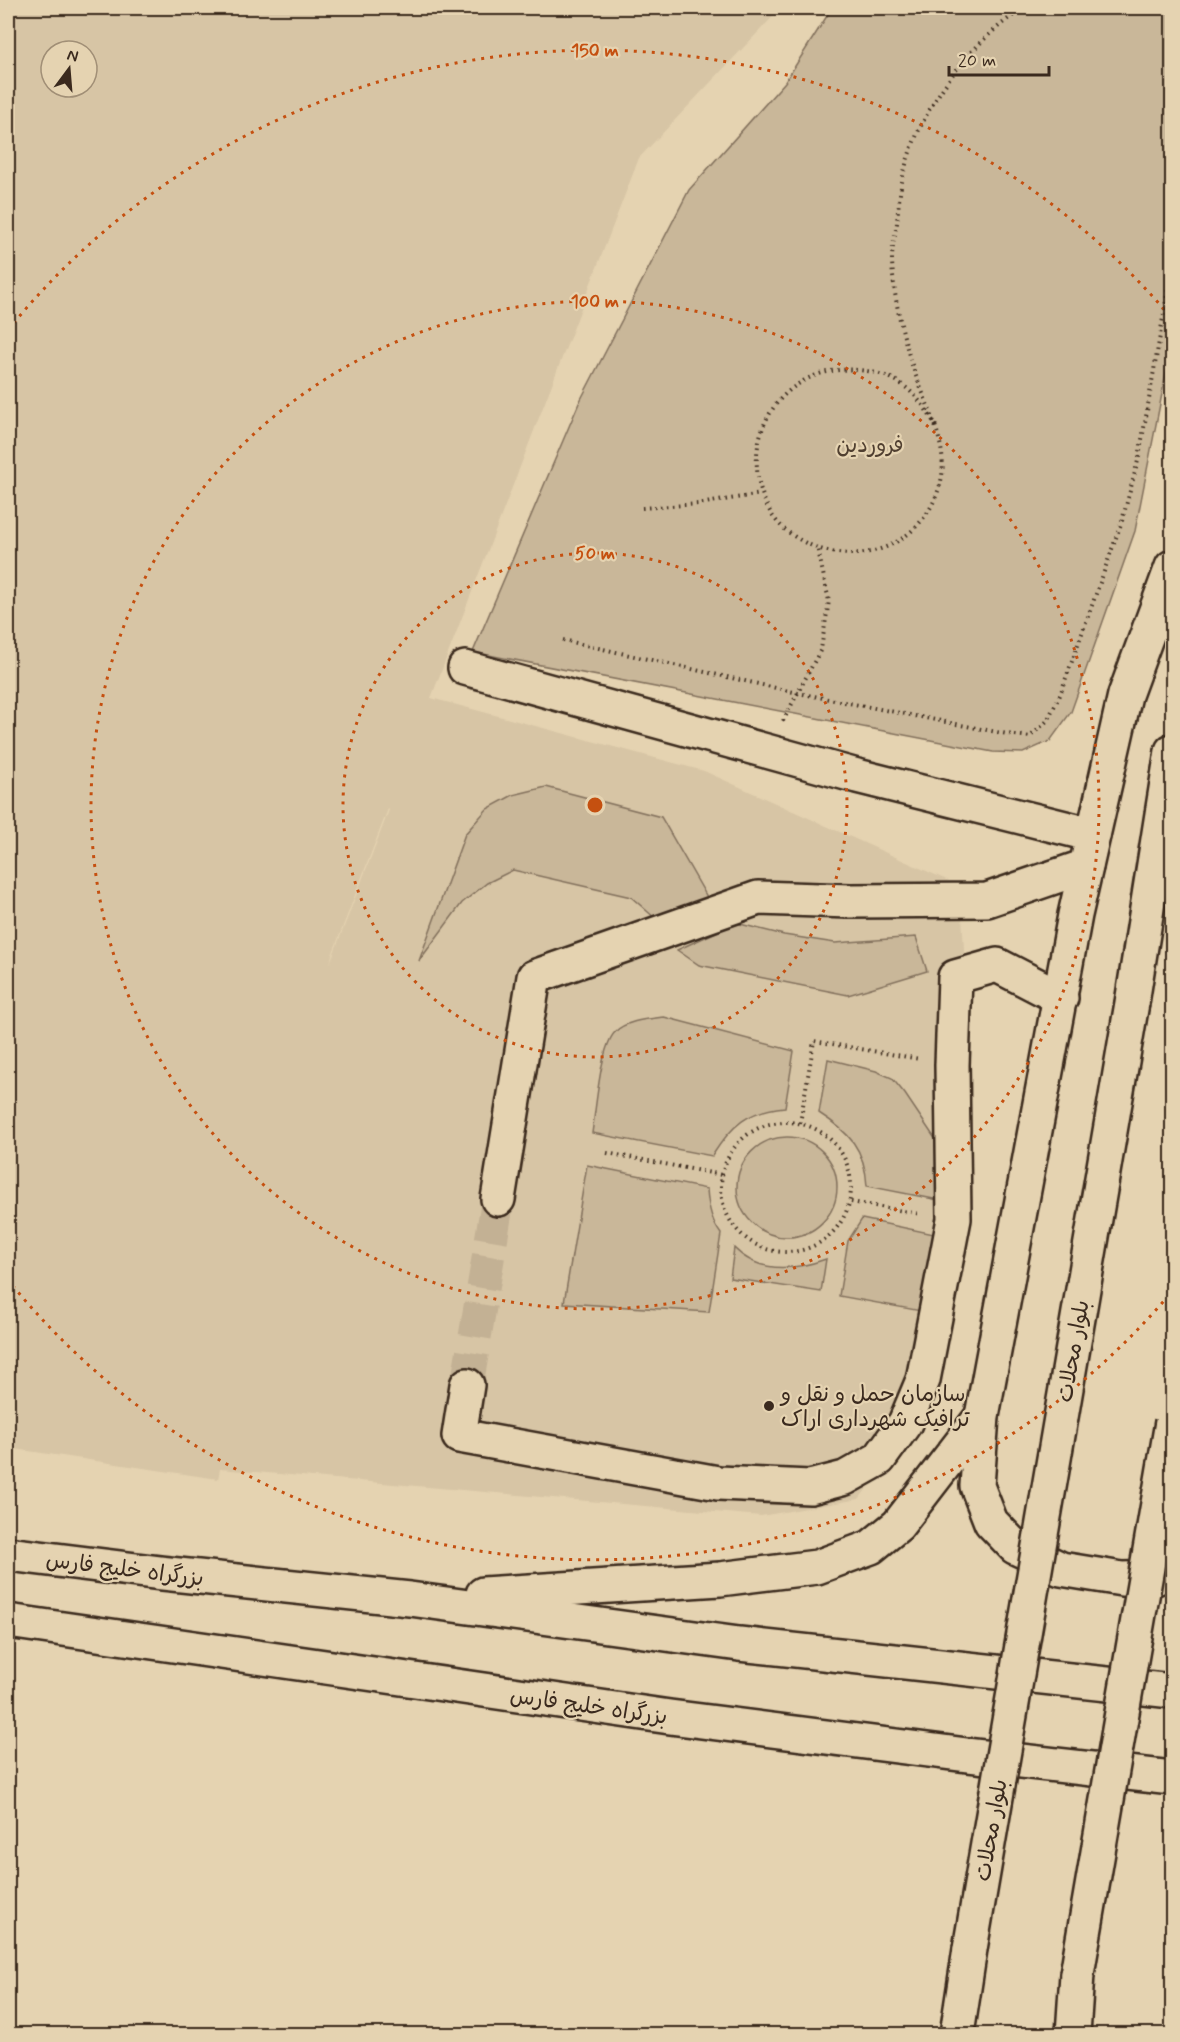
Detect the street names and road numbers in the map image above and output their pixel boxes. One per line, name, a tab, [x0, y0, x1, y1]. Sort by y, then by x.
street label: بلوار محلات	[1051, 1298, 1097, 1405]
street label: بزرگراه خلیج فارس	[44, 1546, 205, 1594]
street label: بزرگراه خلیج فارس	[508, 1682, 669, 1732]
street label: بلوار محلات	[969, 1777, 1015, 1884]

